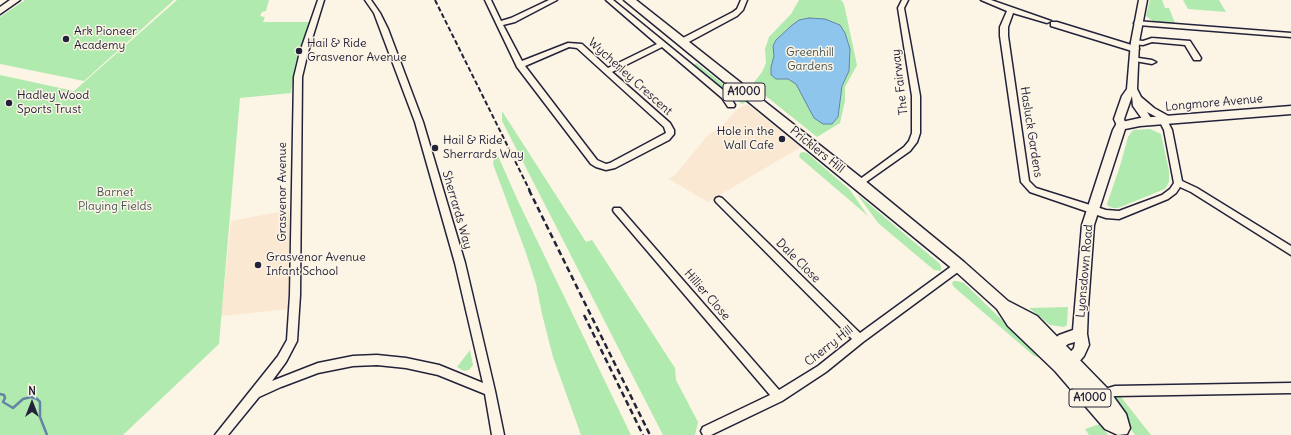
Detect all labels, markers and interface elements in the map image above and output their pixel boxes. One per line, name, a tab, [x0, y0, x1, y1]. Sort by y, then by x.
place label: Ark Pioneer Academy	[74, 25, 137, 53]
marker: Ark Pioneer Academy	[61, 34, 71, 44]
street label: Wycherley Crescent	[585, 35, 675, 119]
place label: Hail & Ride Grasvenor Avenue	[307, 37, 407, 65]
marker: Hail & Ride Grasvenor Avenue	[294, 46, 304, 56]
park label: Greenhill Gardens	[786, 46, 834, 74]
street label: The Fairway	[889, 48, 911, 116]
road number: A1000	[723, 83, 765, 101]
street label: Hasluck Gardens	[1017, 86, 1045, 178]
place label: Hadley Wood Sports Trust	[17, 89, 89, 117]
street label: Longmore Avenue	[1164, 92, 1264, 114]
marker: Hadley Wood Sports Trust	[4, 98, 14, 108]
street label: Pricklers Hill	[787, 124, 847, 176]
place label: Hole in the Wall Cafe	[717, 125, 774, 153]
place label: Hail & Ride Sherrards Way	[443, 134, 524, 162]
marker: Hole in the Wall Cafe	[777, 134, 787, 144]
street label: Grasvenor Avenue	[276, 142, 290, 242]
marker: Hail & Ride Sherrards Way	[430, 143, 440, 153]
street label: Sherrards Way	[439, 169, 475, 251]
park label: Barnet Playing Fields	[78, 186, 152, 214]
street label: Lyonsdown Road	[1074, 224, 1096, 318]
street label: Dale Close	[773, 236, 823, 286]
place label: Grasvenor Avenue Infant School	[266, 251, 366, 279]
marker: Grasvenor Avenue Infant School	[253, 260, 263, 270]
street label: Hillier Close	[681, 267, 733, 323]
street label: Cherry Hill	[802, 323, 856, 369]
north arrow	[12, 383, 52, 423]
text: N	[28, 384, 36, 398]
road number: A1000	[1069, 389, 1111, 407]

